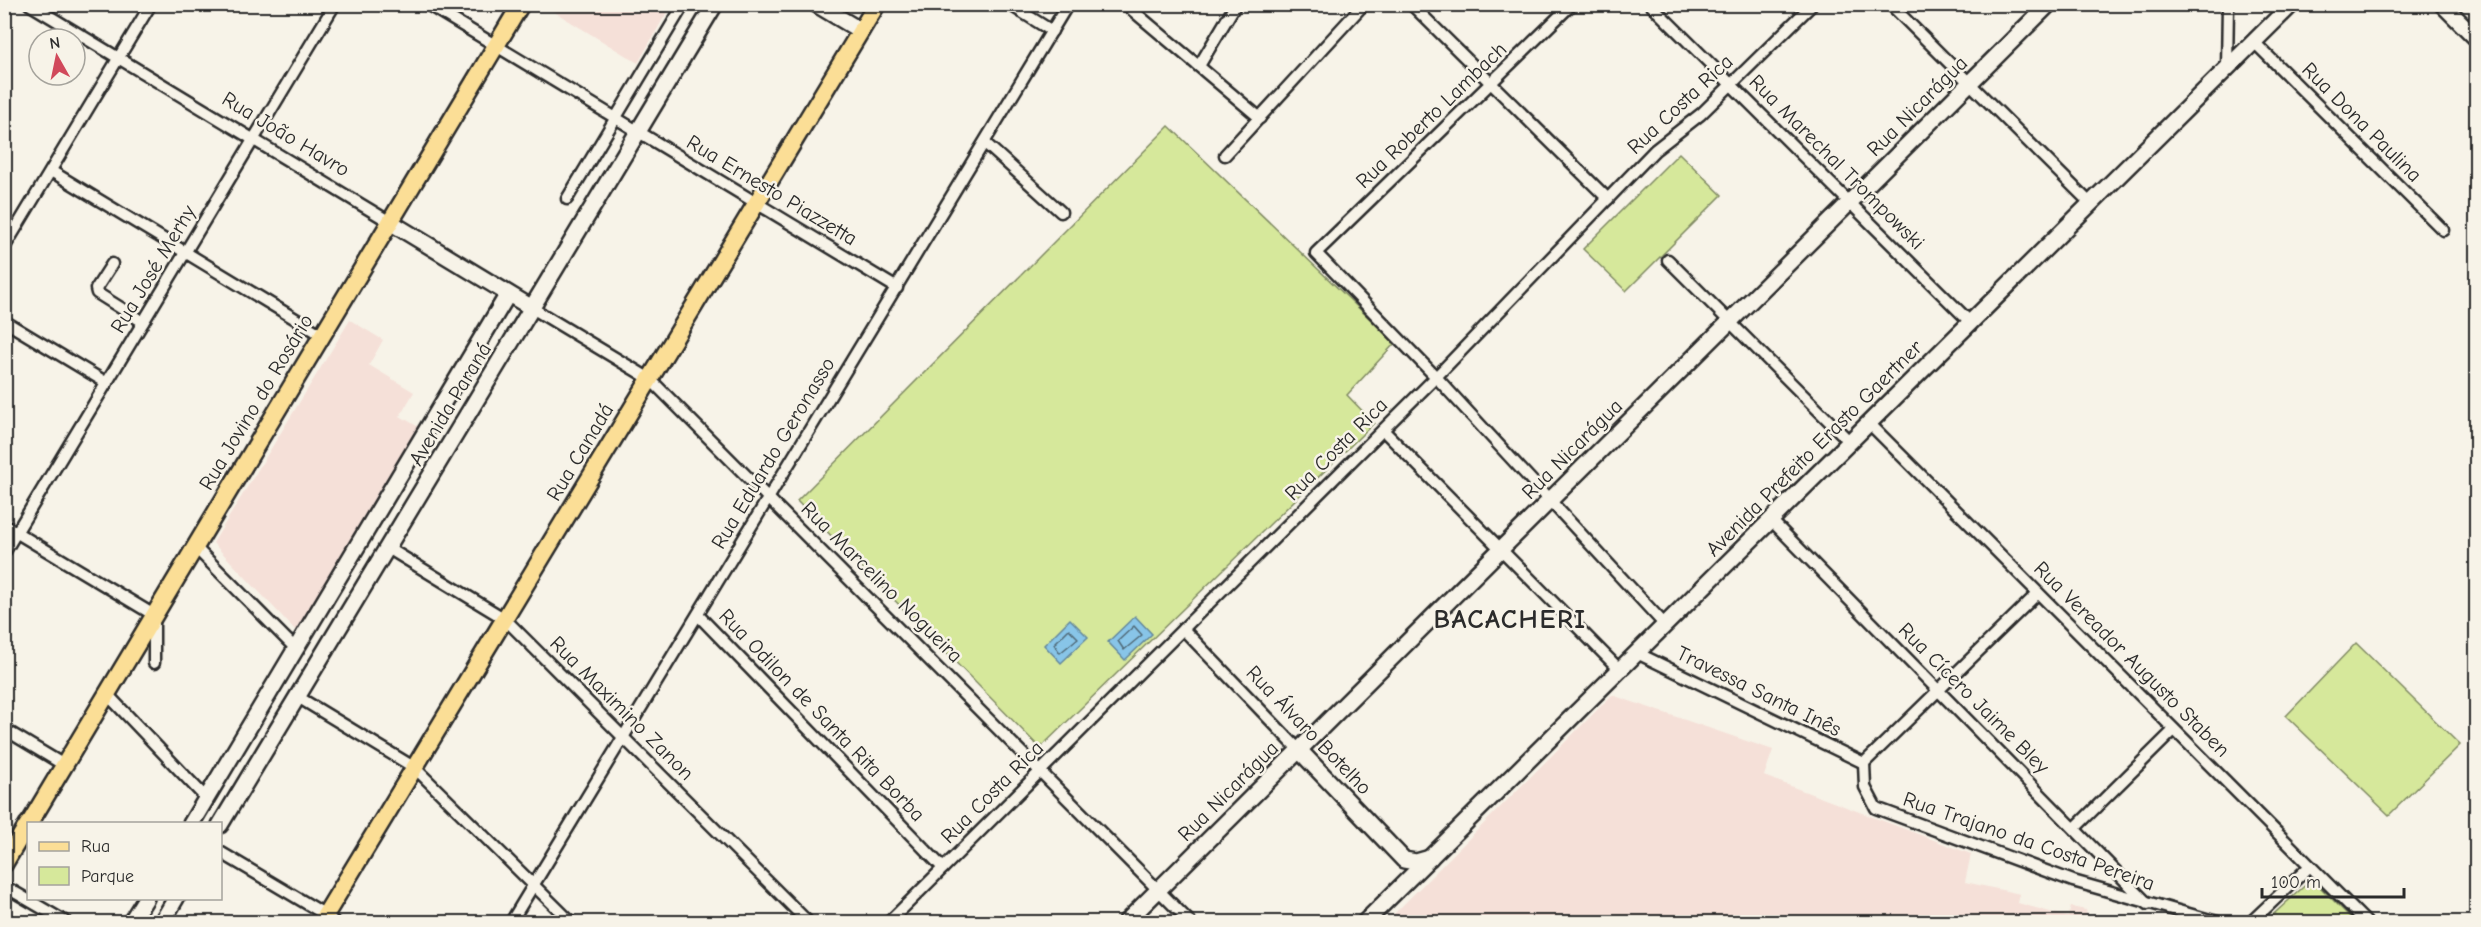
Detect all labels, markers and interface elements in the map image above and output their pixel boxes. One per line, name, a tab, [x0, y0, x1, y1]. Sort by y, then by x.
north arrow	[27, 27, 87, 87]
text: N	[48, 33, 61, 53]
street label: Rua Roberto Lambach	[1351, 37, 1511, 193]
street label: Rua Costa Rica	[1622, 49, 1738, 159]
street label: Rua Nicarágua	[1862, 51, 1972, 161]
street label: Rua Dona Paulina	[2297, 57, 2427, 187]
street label: Rua Marechal Trompowski	[1745, 70, 1929, 254]
street label: Rua João Havro	[218, 86, 354, 182]
street label: Rua Ernesto Piazzetta	[683, 130, 861, 250]
street label: Rua José Merhy	[105, 200, 201, 337]
street label: Rua Jovino do Rosário	[194, 310, 318, 494]
street label: Avenida Prefeito Erasto Gaertner	[1701, 334, 1928, 561]
street label: Avenida Paraná	[404, 338, 496, 470]
street label: Rua Eduardo Geronasso	[706, 353, 840, 553]
street label: Rua Costa Rica	[1280, 393, 1392, 505]
street label: Rua Nicarágua	[1517, 394, 1627, 504]
street label: Rua Canadá	[542, 399, 618, 505]
street label: Rua Marcelino Nogueira	[796, 496, 968, 668]
street label: Rua Vereador Augusto Staben	[2029, 556, 2235, 762]
street label: Rua Odilon de Santa Rita Borba	[714, 604, 930, 826]
district label: BACACHERI	[1433, 604, 1587, 635]
street label: Rua Cícero Jaime Bley	[1894, 618, 2055, 779]
street label: Rua Maximino Zanon	[545, 631, 699, 785]
street label: Travessa Santa Inês	[1673, 641, 1845, 741]
street label: Rua Álvaro Botelho	[1241, 661, 1377, 799]
street label: Rua Costa Rica	[936, 736, 1048, 848]
street label: Rua Nicarágua	[1173, 736, 1283, 846]
street label: Rua Trajano da Costa Pereira	[1900, 787, 2158, 895]
legend	[27, 822, 222, 900]
text: Rua	[81, 836, 110, 857]
scale bar	[2262, 861, 2404, 899]
text: Parque	[81, 866, 134, 887]
text: 100 m	[2271, 872, 2321, 893]

